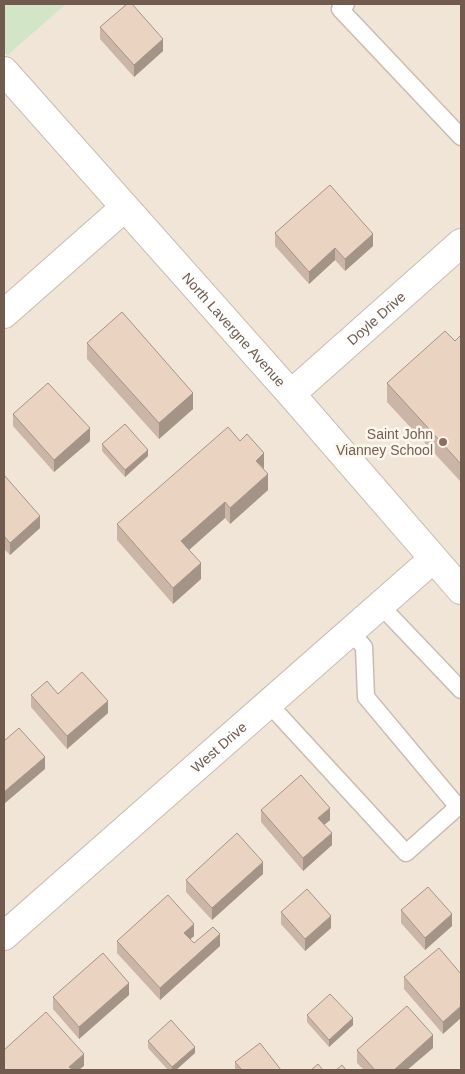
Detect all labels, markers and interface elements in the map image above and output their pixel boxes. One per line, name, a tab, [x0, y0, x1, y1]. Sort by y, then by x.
street label: North Lavergne Avenue	[179, 269, 289, 390]
street label: Doyle Drive	[344, 288, 409, 348]
place label: Saint John Vianney School	[336, 426, 433, 458]
marker: Saint John Vianney School	[437, 436, 449, 448]
street label: West Drive	[188, 719, 250, 776]

